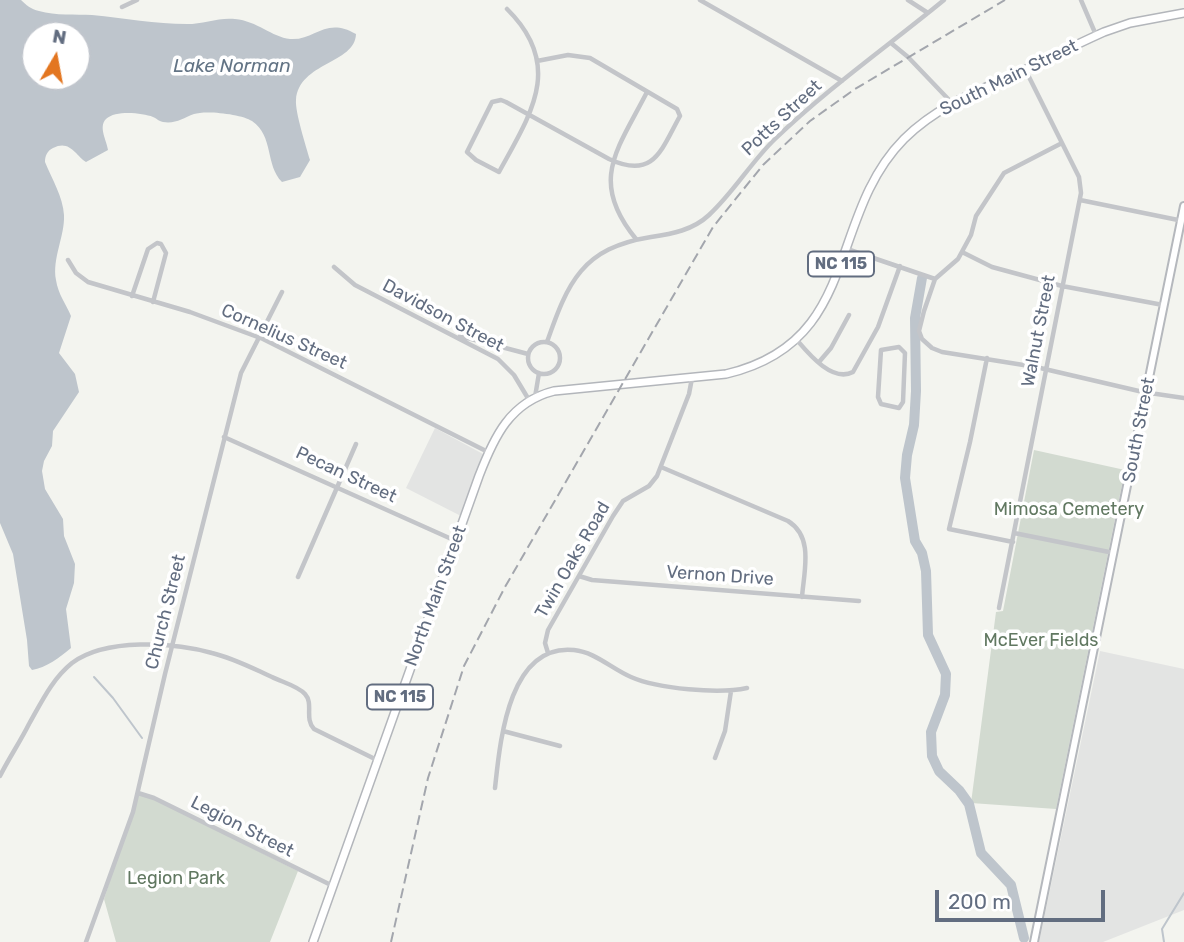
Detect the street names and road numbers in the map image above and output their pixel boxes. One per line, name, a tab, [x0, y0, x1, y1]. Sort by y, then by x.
street label: South Main Street	[937, 35, 1081, 121]
street label: Potts Street	[738, 76, 826, 160]
road number: NC 115	[808, 252, 874, 276]
street label: Walnut Street	[1018, 273, 1060, 389]
street label: Davidson Street	[379, 275, 507, 357]
street label: Cornelius Street	[218, 300, 350, 374]
street label: South Street	[1118, 376, 1160, 484]
street label: Pecan Street	[292, 442, 400, 508]
street label: Twin Oaks Road	[531, 498, 615, 622]
street label: North Main Street	[401, 523, 471, 669]
street label: Church Street	[141, 552, 191, 672]
street label: Vernon Drive	[666, 561, 774, 591]
road number: NC 115	[367, 684, 433, 710]
street label: Legion Street	[187, 792, 297, 862]

